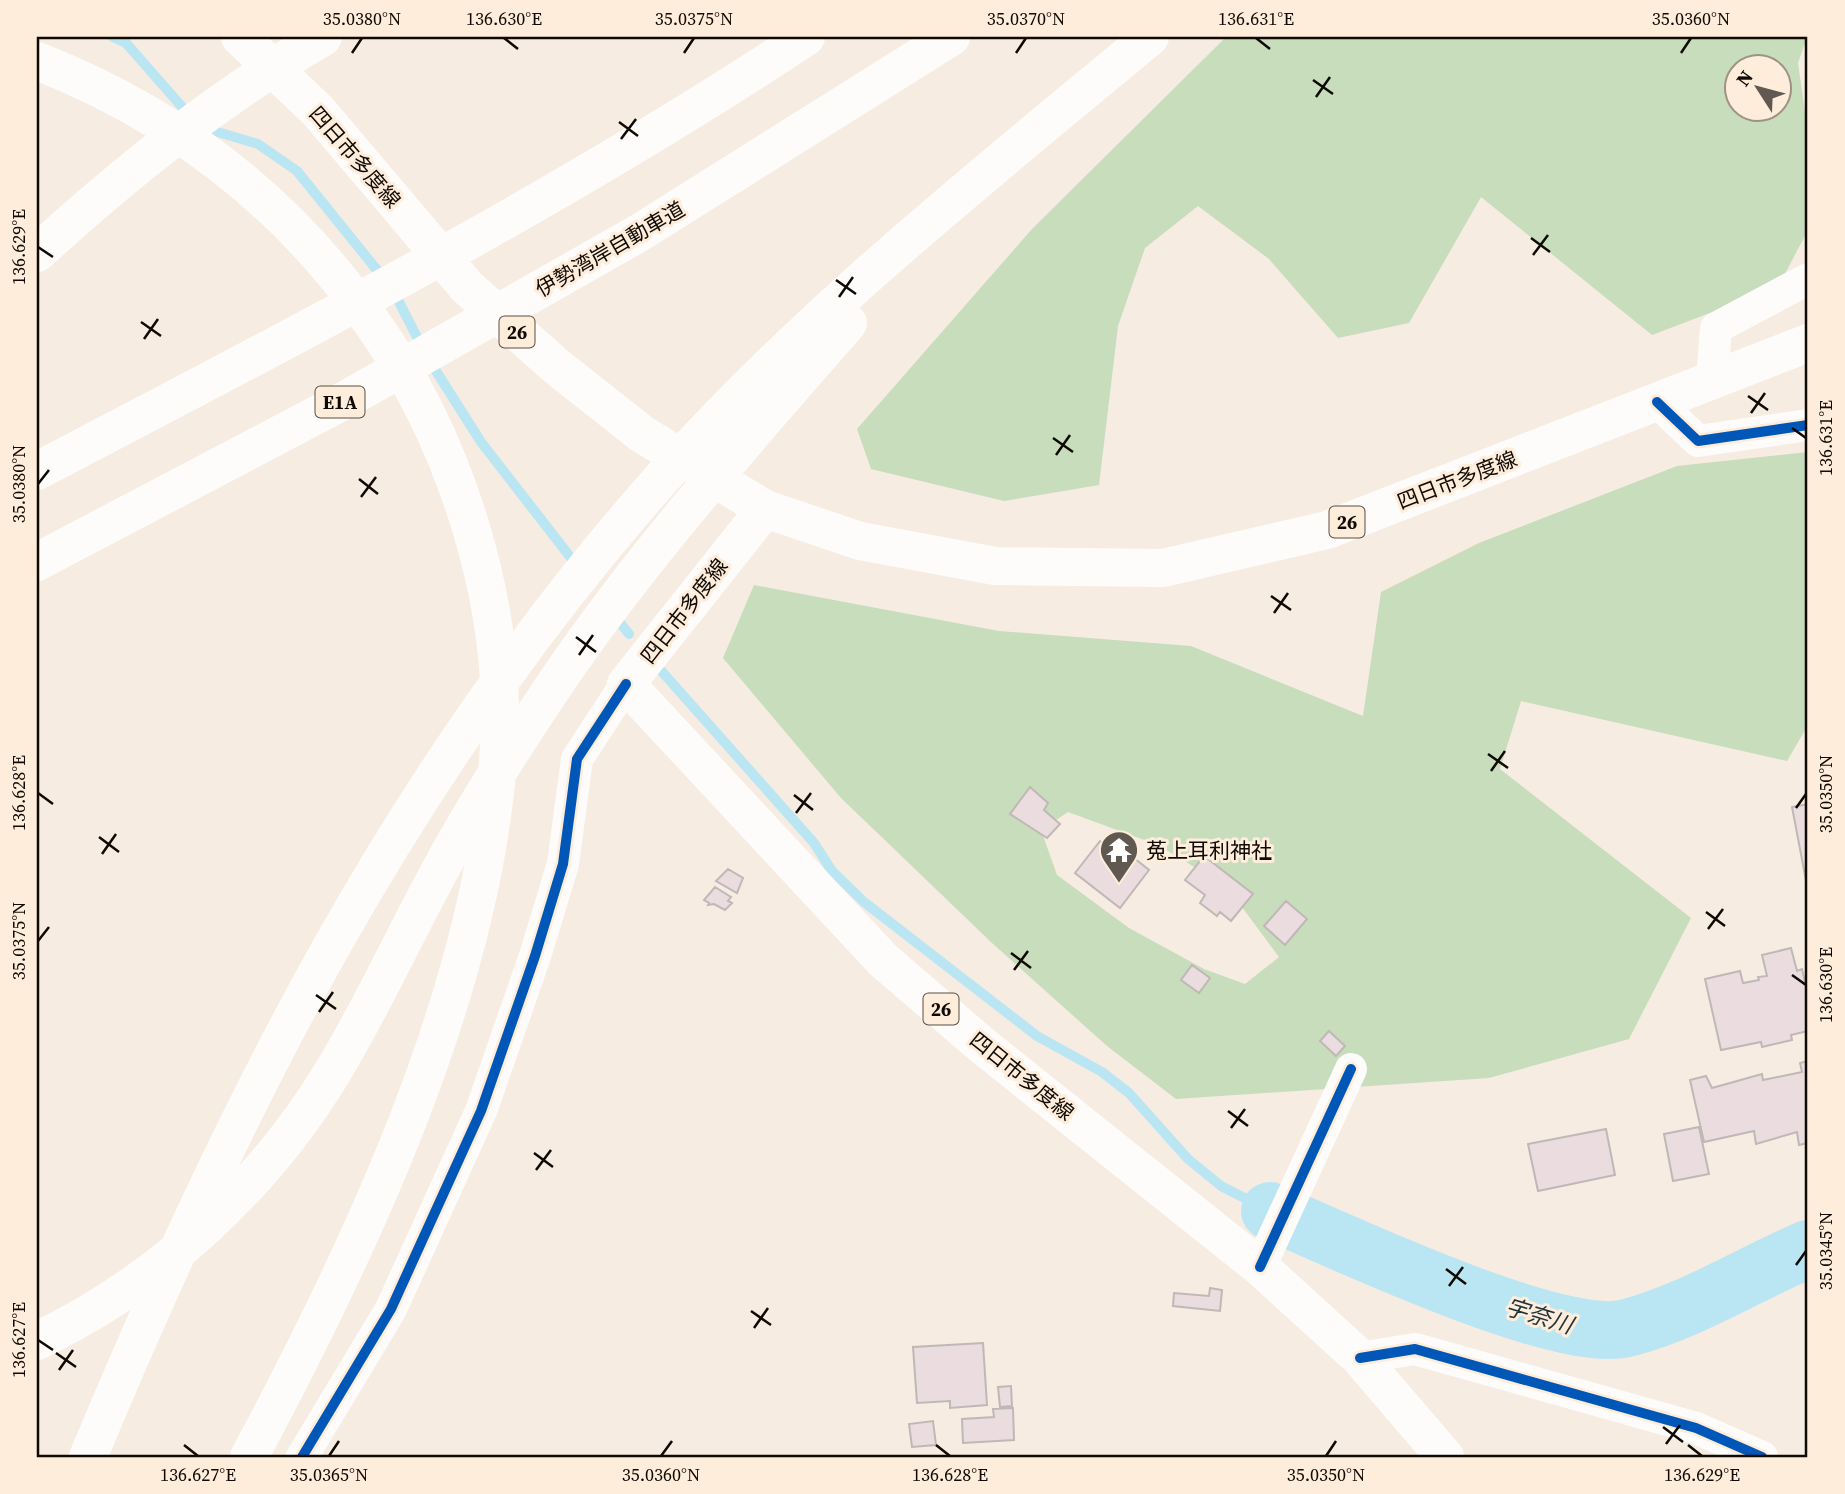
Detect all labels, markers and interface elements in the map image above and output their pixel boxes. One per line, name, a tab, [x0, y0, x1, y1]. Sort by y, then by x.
text: 35.0380°N	[323, 6, 401, 31]
text: 136.630°E	[466, 6, 542, 31]
text: 35.0375°N	[655, 6, 733, 31]
text: 35.0370°N	[987, 6, 1065, 31]
text: 136.631°E	[1218, 6, 1294, 31]
text: 35.0360°N	[1652, 6, 1730, 31]
north arrow	[1722, 52, 1792, 122]
text: N	[1730, 65, 1759, 91]
street label: 四日市多度線	[303, 100, 407, 214]
street label: 伊勢湾岸自動車道	[530, 194, 690, 304]
text: 136.629°E	[6, 209, 31, 285]
road number: 26	[500, 316, 534, 348]
road number: E1A	[316, 386, 364, 418]
text: 136.631°E	[1813, 400, 1838, 476]
street label: 四日市多度線	[1393, 444, 1521, 516]
text: 35.0380°N	[6, 445, 31, 523]
road number: 26	[1330, 506, 1364, 538]
street label: 四日市多度線	[634, 552, 734, 670]
text: 136.628°E	[6, 755, 31, 831]
text: 35.0350°N	[1813, 755, 1838, 833]
temple icon: 菟上耳利神社	[1098, 829, 1140, 884]
place label: 菟上耳利神社	[1146, 836, 1272, 865]
text: 35.0375°N	[6, 902, 31, 980]
text: 136.630°E	[1813, 947, 1838, 1023]
road number: 26	[923, 993, 958, 1024]
street label: 四日市多度線	[964, 1025, 1080, 1127]
text: 35.0345°N	[1813, 1212, 1838, 1290]
water label: 宇奈川	[1501, 1291, 1580, 1342]
text: 136.627°E	[6, 1302, 31, 1378]
text: 136.627°E	[160, 1462, 236, 1487]
text: 35.0365°N	[290, 1462, 368, 1487]
text: 35.0360°N	[622, 1462, 700, 1487]
text: 136.628°E	[912, 1462, 988, 1487]
text: 35.0350°N	[1287, 1462, 1365, 1487]
text: 136.629°E	[1664, 1462, 1740, 1487]

